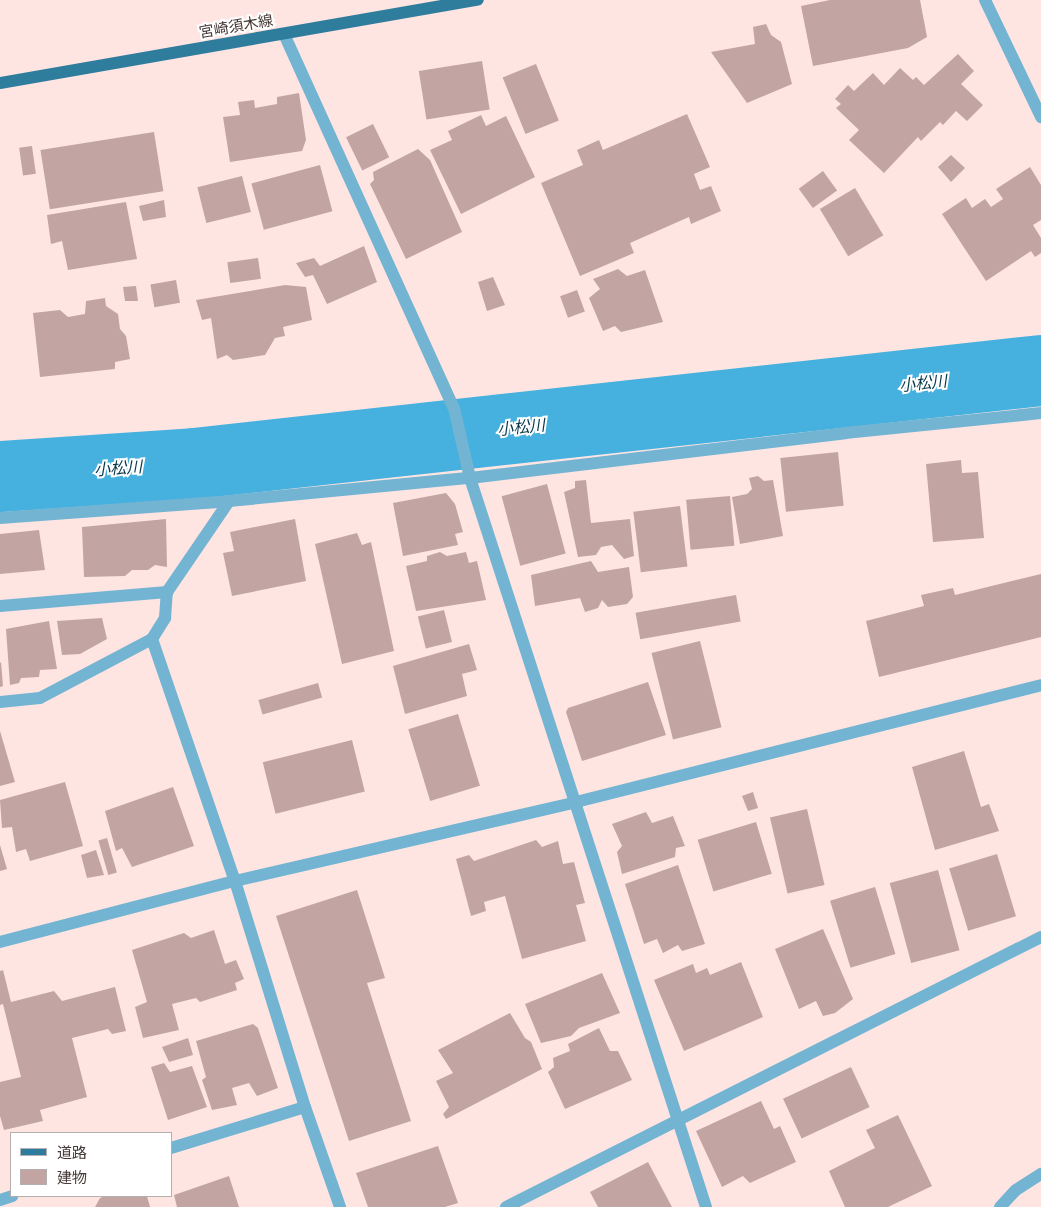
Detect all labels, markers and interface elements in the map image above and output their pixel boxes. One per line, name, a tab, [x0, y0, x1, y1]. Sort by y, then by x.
street label: 宮崎須木線	[198, 11, 274, 41]
water label: 小松川	[898, 371, 948, 395]
water label: 小松川	[496, 415, 546, 439]
water label: 小松川	[93, 457, 143, 479]
legend	[10, 1132, 172, 1197]
text: 道路	[57, 1142, 87, 1162]
text: 建物	[57, 1167, 87, 1187]

